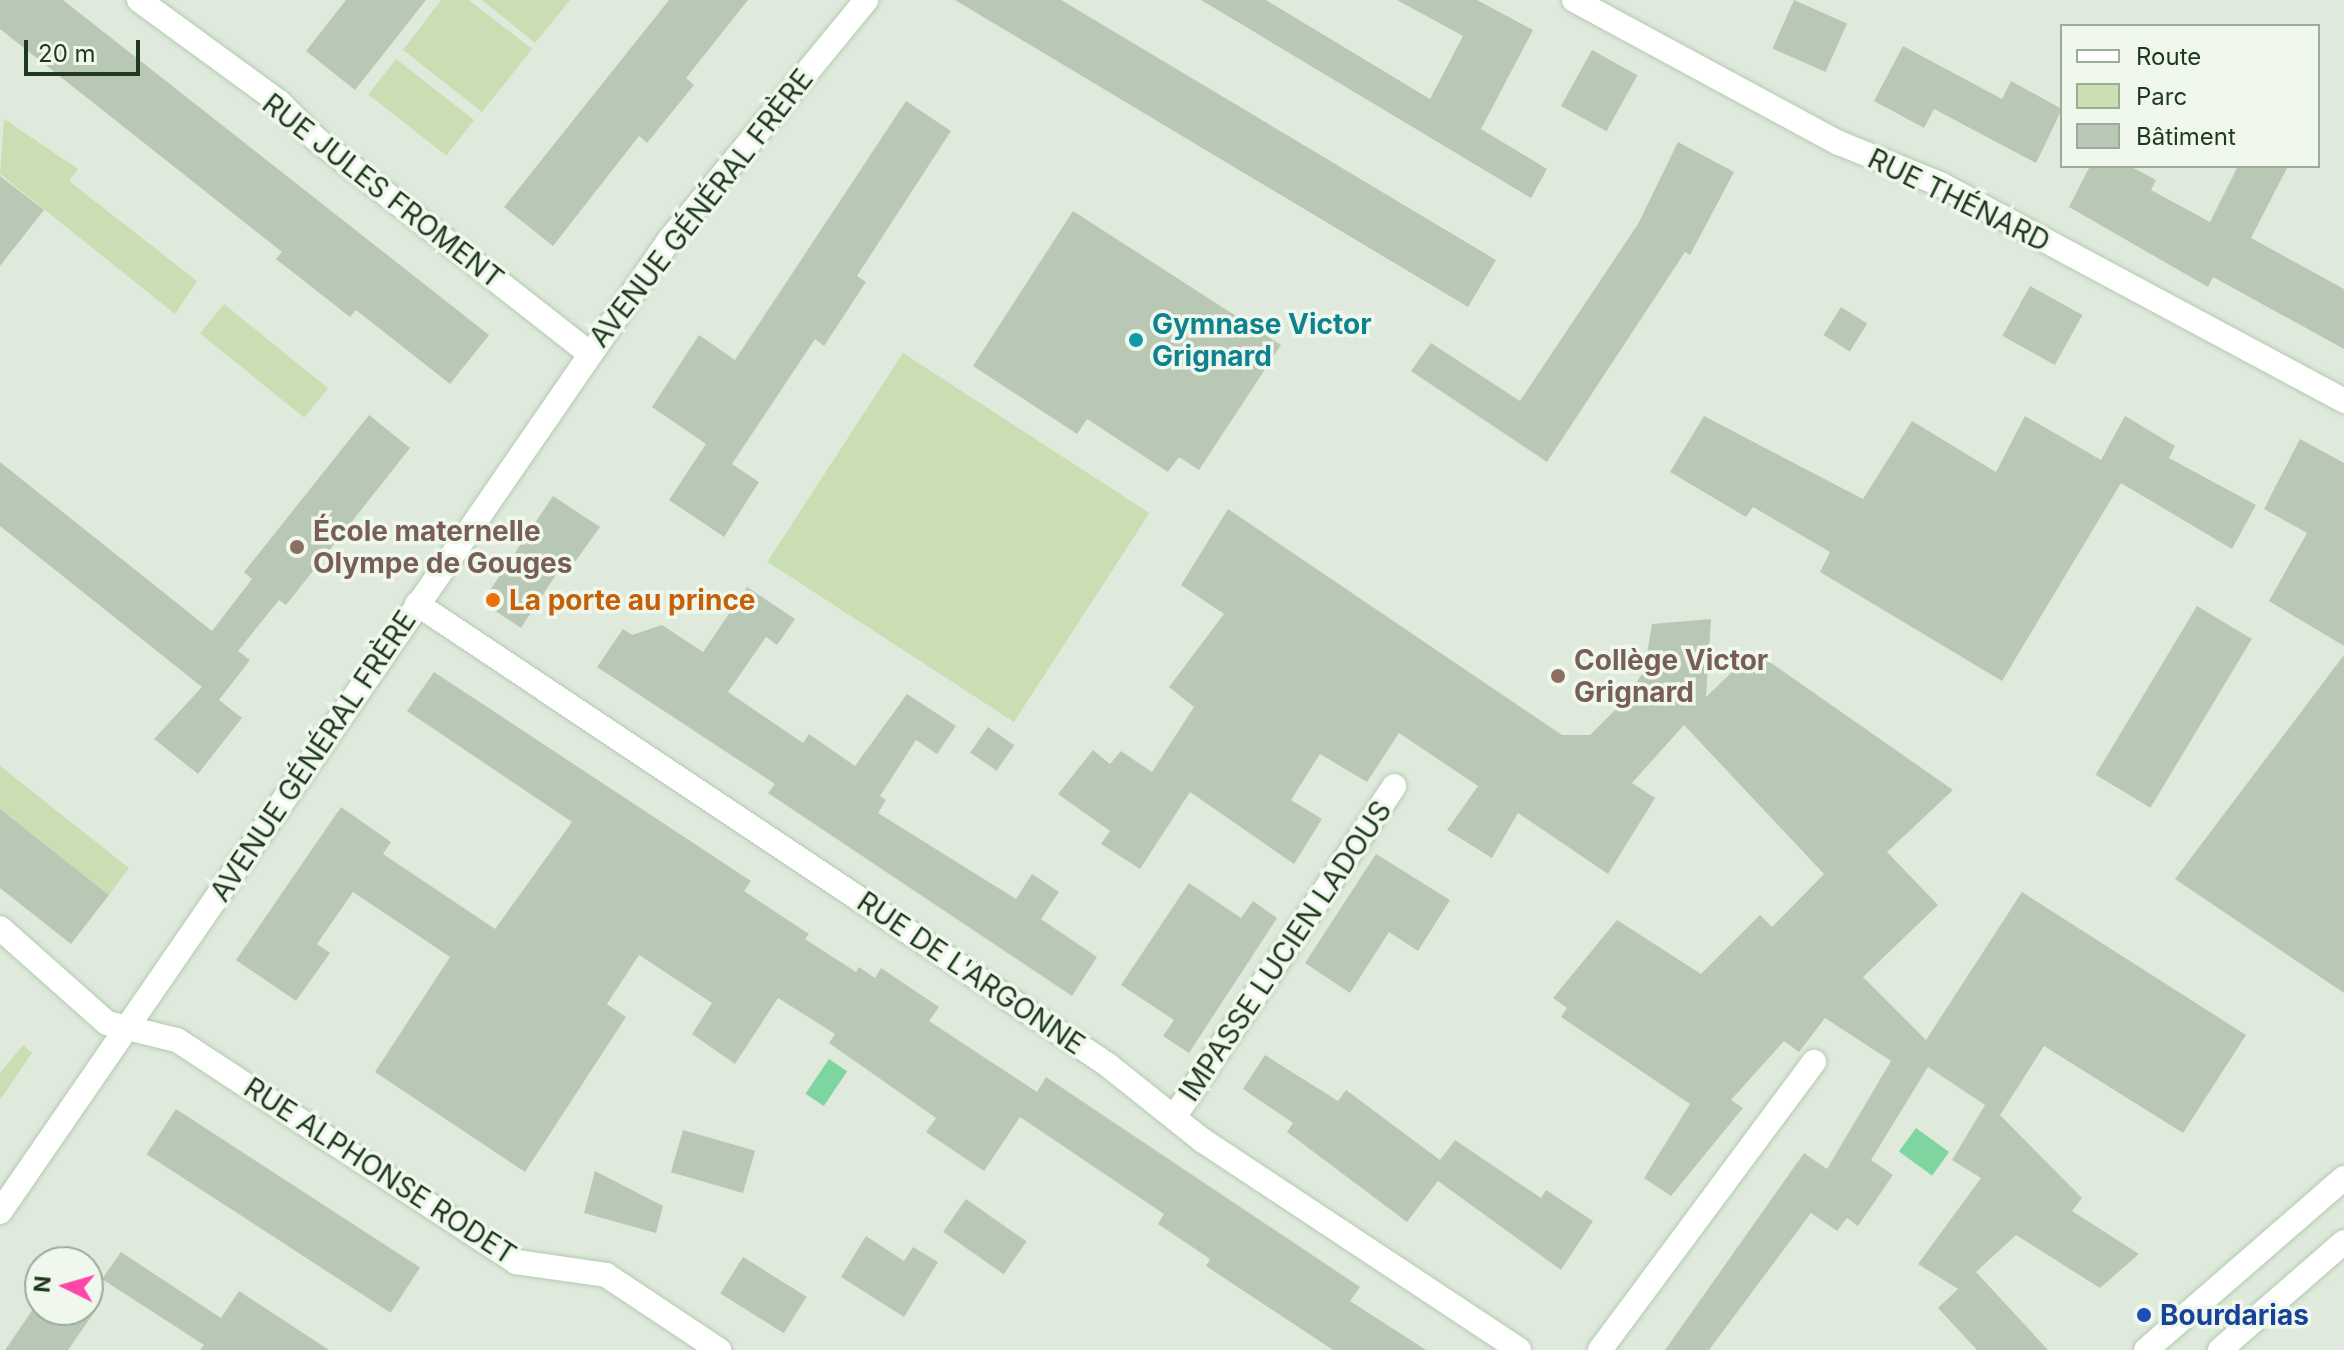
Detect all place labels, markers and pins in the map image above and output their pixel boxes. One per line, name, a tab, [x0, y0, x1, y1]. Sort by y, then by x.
place label: Gymnase Victor Grignard	[1152, 307, 1372, 373]
marker: Gymnase Victor Grignard	[1127, 331, 1145, 349]
place label: École maternelle Olympe de Gouges	[313, 514, 572, 580]
marker: École maternelle Olympe de Gouges	[288, 538, 306, 556]
place label: La porte au prince	[509, 583, 756, 617]
marker: La porte au prince	[484, 591, 502, 609]
place label: Collège Victor Grignard	[1574, 643, 1768, 709]
marker: Collège Victor Grignard	[1549, 667, 1567, 685]
place label: Bourdarias	[2160, 1298, 2309, 1332]
marker: Bourdarias	[2135, 1306, 2153, 1324]

